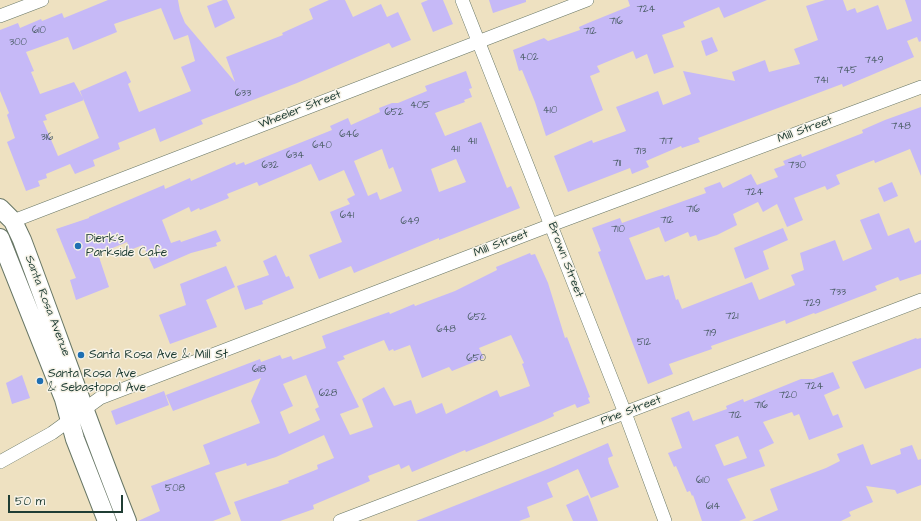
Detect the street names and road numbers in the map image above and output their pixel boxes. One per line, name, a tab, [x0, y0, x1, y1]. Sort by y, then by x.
street label: Wheeler Street	[257, 88, 343, 132]
street label: Mill Street	[776, 113, 834, 147]
street label: Brown Street	[544, 220, 586, 300]
street label: Mill Street	[472, 227, 530, 261]
street label: Santa Rosa Avenue	[21, 254, 73, 358]
street label: Pine Street	[599, 393, 663, 429]

